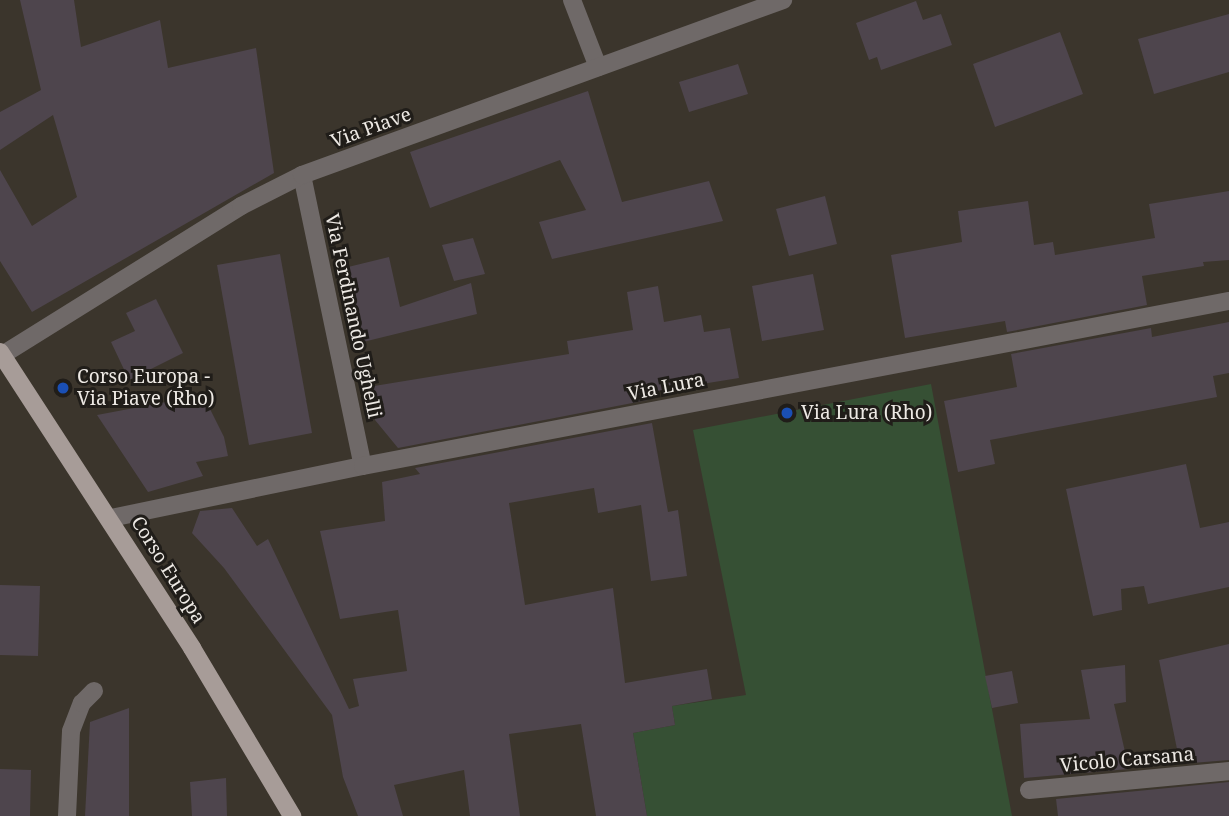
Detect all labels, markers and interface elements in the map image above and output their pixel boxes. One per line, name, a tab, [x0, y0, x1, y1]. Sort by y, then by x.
street label: Via Piave	[328, 103, 414, 153]
street label: Via Ferdinando Ughelli	[320, 212, 386, 420]
place label: Corso Europa - Via Piave (Rho)	[77, 366, 215, 410]
street label: Via Lura	[626, 368, 706, 406]
marker: Corso Europa - Via Piave (Rho)	[55, 380, 71, 396]
place label: Via Lura (Rho)	[801, 402, 932, 424]
marker: Via Lura (Rho)	[779, 405, 795, 421]
street label: Corso Europa	[126, 512, 210, 628]
street label: Vicolo Carsana	[1059, 743, 1195, 777]

